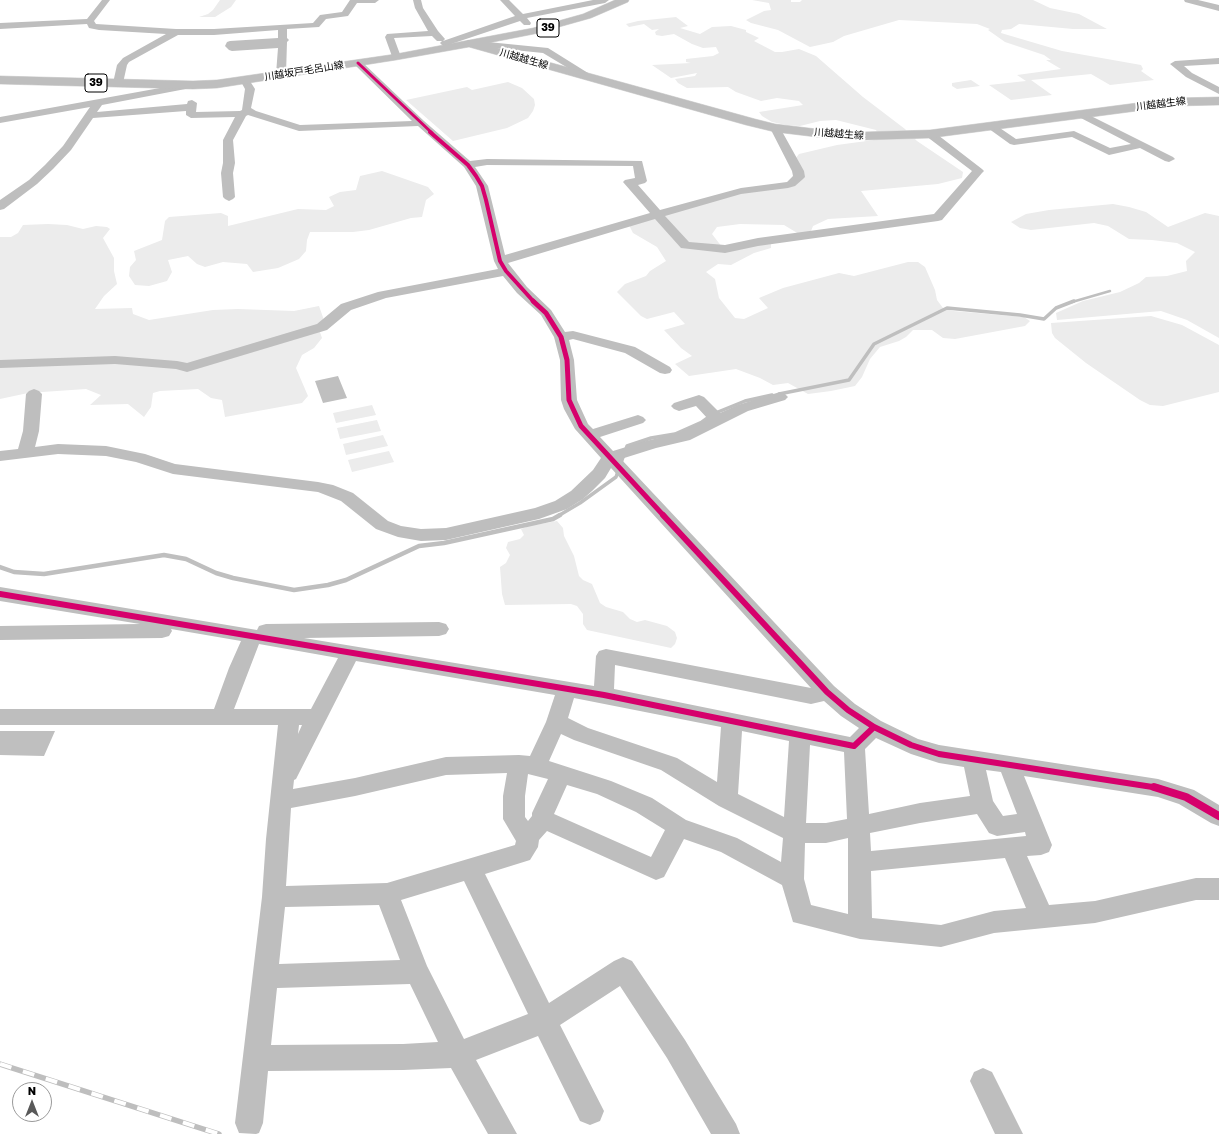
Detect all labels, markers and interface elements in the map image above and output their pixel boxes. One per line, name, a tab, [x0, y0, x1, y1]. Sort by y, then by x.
road number: 39	[537, 19, 559, 37]
street label: 川越越生線	[498, 46, 550, 72]
street label: 川越坂戸毛呂山線	[264, 59, 344, 83]
road number: 39	[85, 74, 107, 92]
street label: 川越越生線	[1135, 95, 1187, 113]
street label: 川越越生線	[814, 126, 864, 142]
north arrow	[12, 1082, 52, 1122]
text: N	[28, 1084, 36, 1097]

